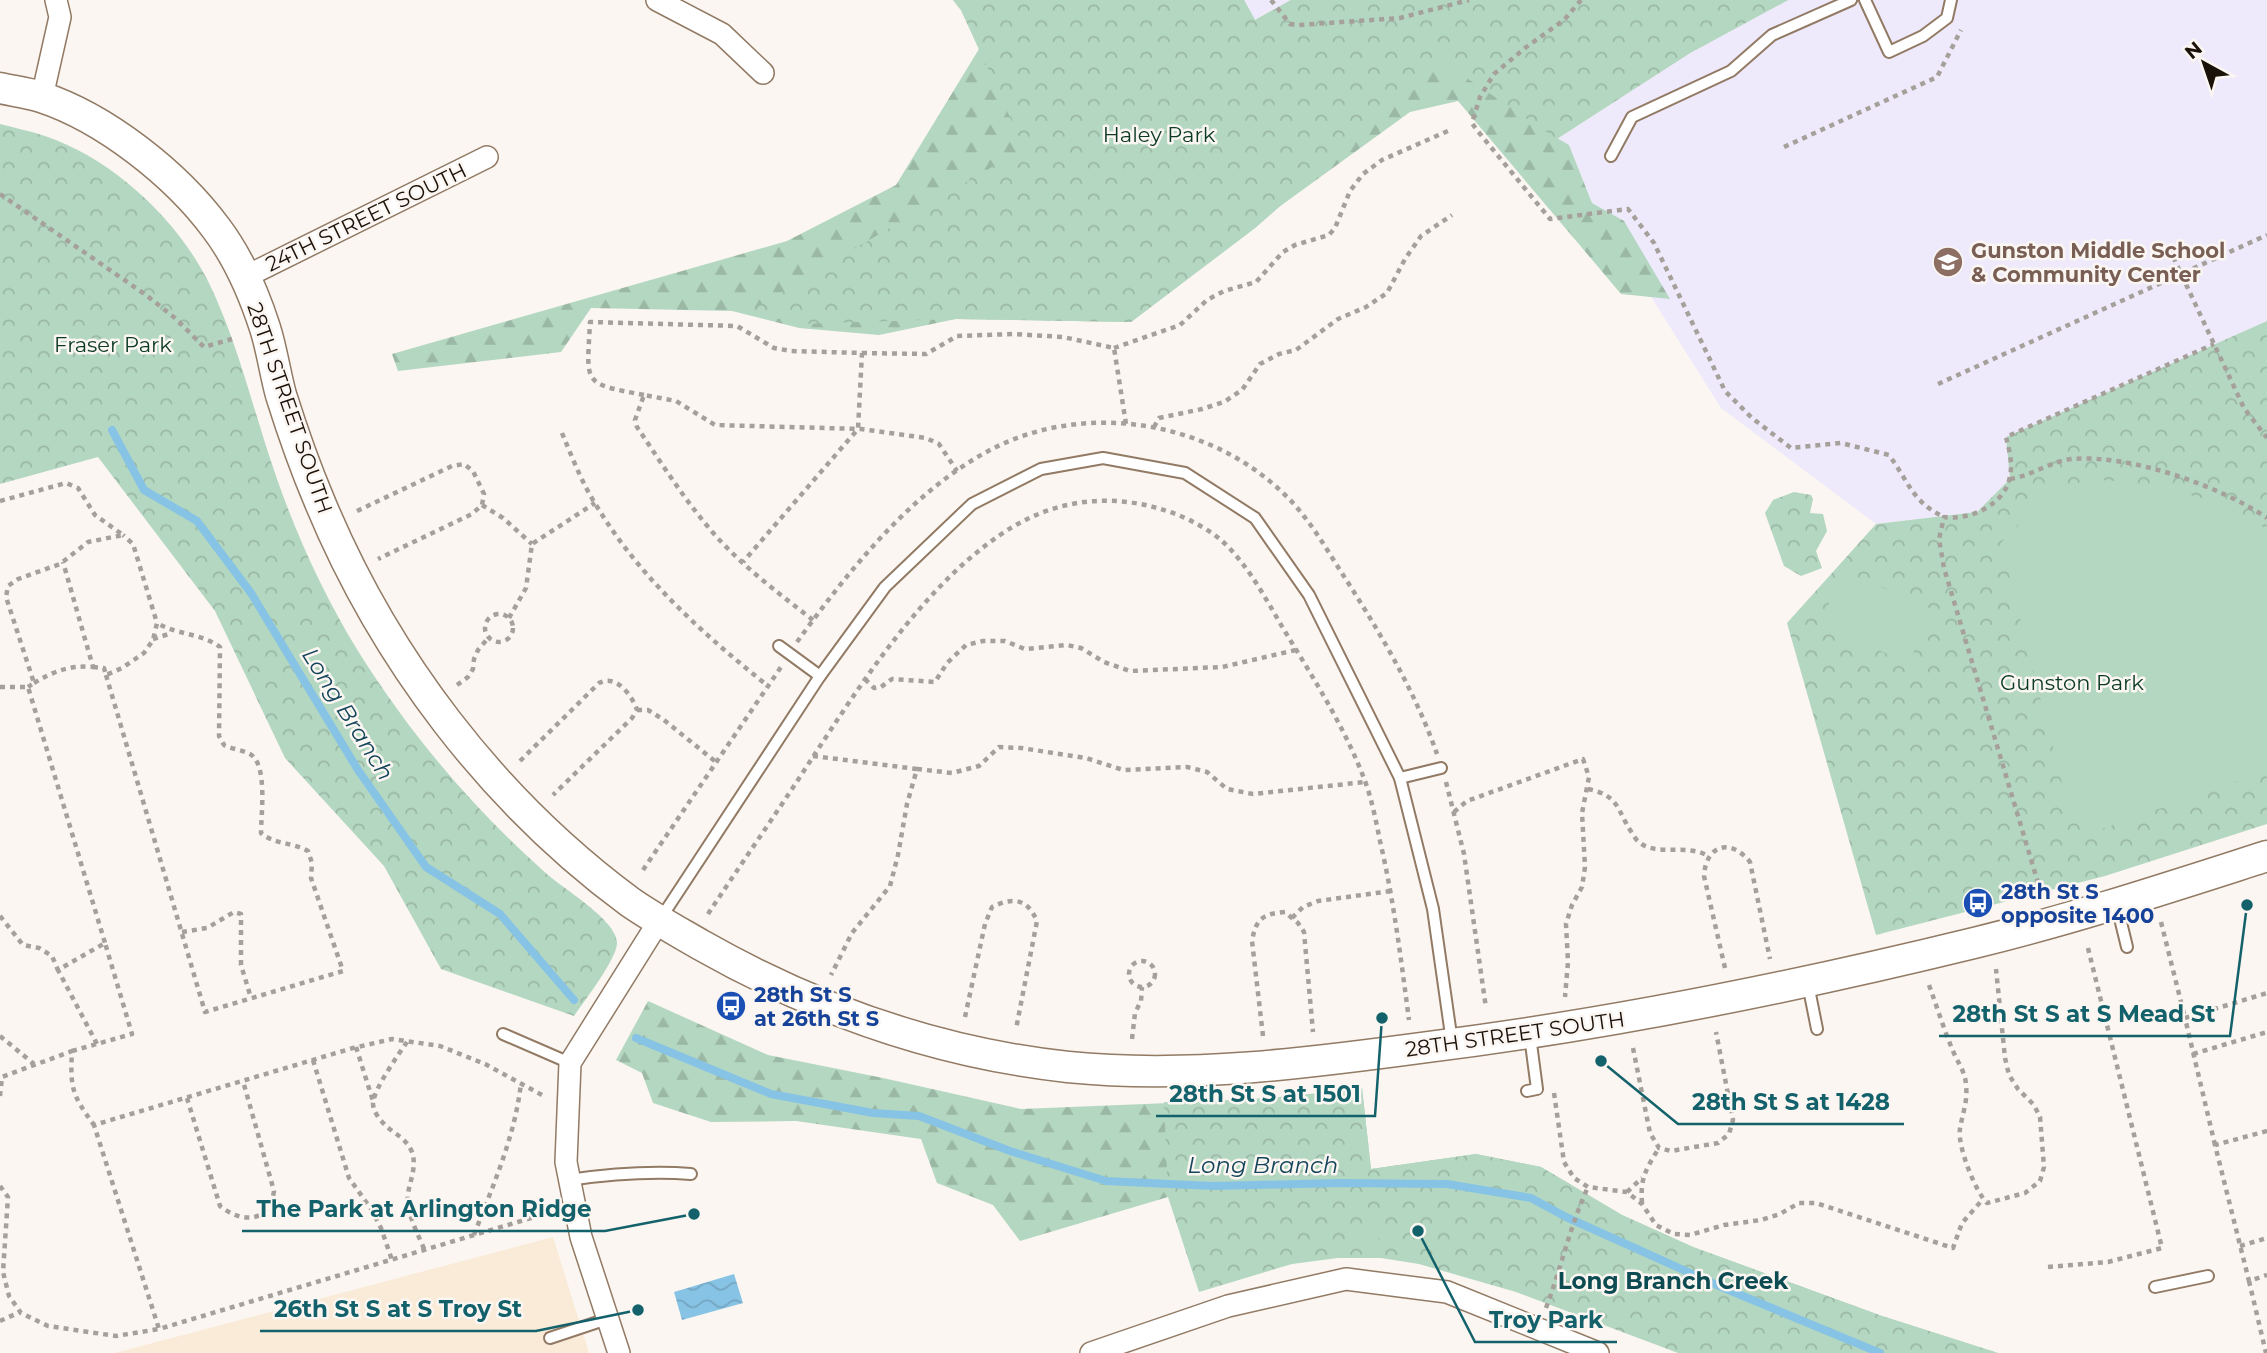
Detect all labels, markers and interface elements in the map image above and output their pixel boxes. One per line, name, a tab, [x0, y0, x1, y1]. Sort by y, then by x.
north arrow	[2169, 28, 2239, 98]
text: N	[2180, 37, 2207, 64]
park label: Haley Park	[1103, 122, 1216, 147]
street label: 24TH STREET SOUTH	[261, 157, 471, 277]
place label: Gunston Middle School & Community Center	[1971, 238, 2225, 287]
school or university icon: Gunston Middle School & Community Center	[1931, 245, 1965, 279]
street label: 28TH STREET SOUTH	[242, 299, 338, 517]
park label: Fraser Park	[54, 332, 172, 357]
water label: Long Branch	[296, 643, 400, 785]
park label: Gunston Park	[2000, 670, 2144, 695]
place label: 28th St S opposite 1400	[2001, 879, 2154, 928]
bus stop icon: 28th St S opposite 1400	[1961, 886, 1995, 920]
place label: 28th St S at 26th St S	[754, 982, 879, 1031]
bus stop icon: 28th St S at 26th St S	[714, 989, 748, 1023]
callout: 28th St S at S Mead St	[1939, 992, 2230, 1036]
text: 28th St S at S Mead St	[1953, 1000, 2215, 1028]
street label: 28TH STREET SOUTH	[1404, 1006, 1626, 1062]
callout: 28th St S at 1501	[1156, 1072, 1375, 1116]
text: 28th St S at 1501	[1169, 1080, 1361, 1108]
callout: 28th St S at 1428	[1678, 1080, 1904, 1124]
text: 28th St S at 1428	[1692, 1088, 1890, 1116]
water label: Long Branch	[1188, 1151, 1338, 1179]
callout: The Park at Arlington Ridge	[242, 1187, 605, 1231]
text: The Park at Arlington Ridge	[257, 1195, 591, 1223]
district label: Long Branch Creek	[1558, 1267, 1789, 1295]
callout: 26th St S at S Troy St	[260, 1287, 536, 1331]
text: 26th St S at S Troy St	[274, 1295, 522, 1323]
callout: Troy Park	[1475, 1298, 1617, 1342]
text: Troy Park	[1489, 1306, 1604, 1334]

